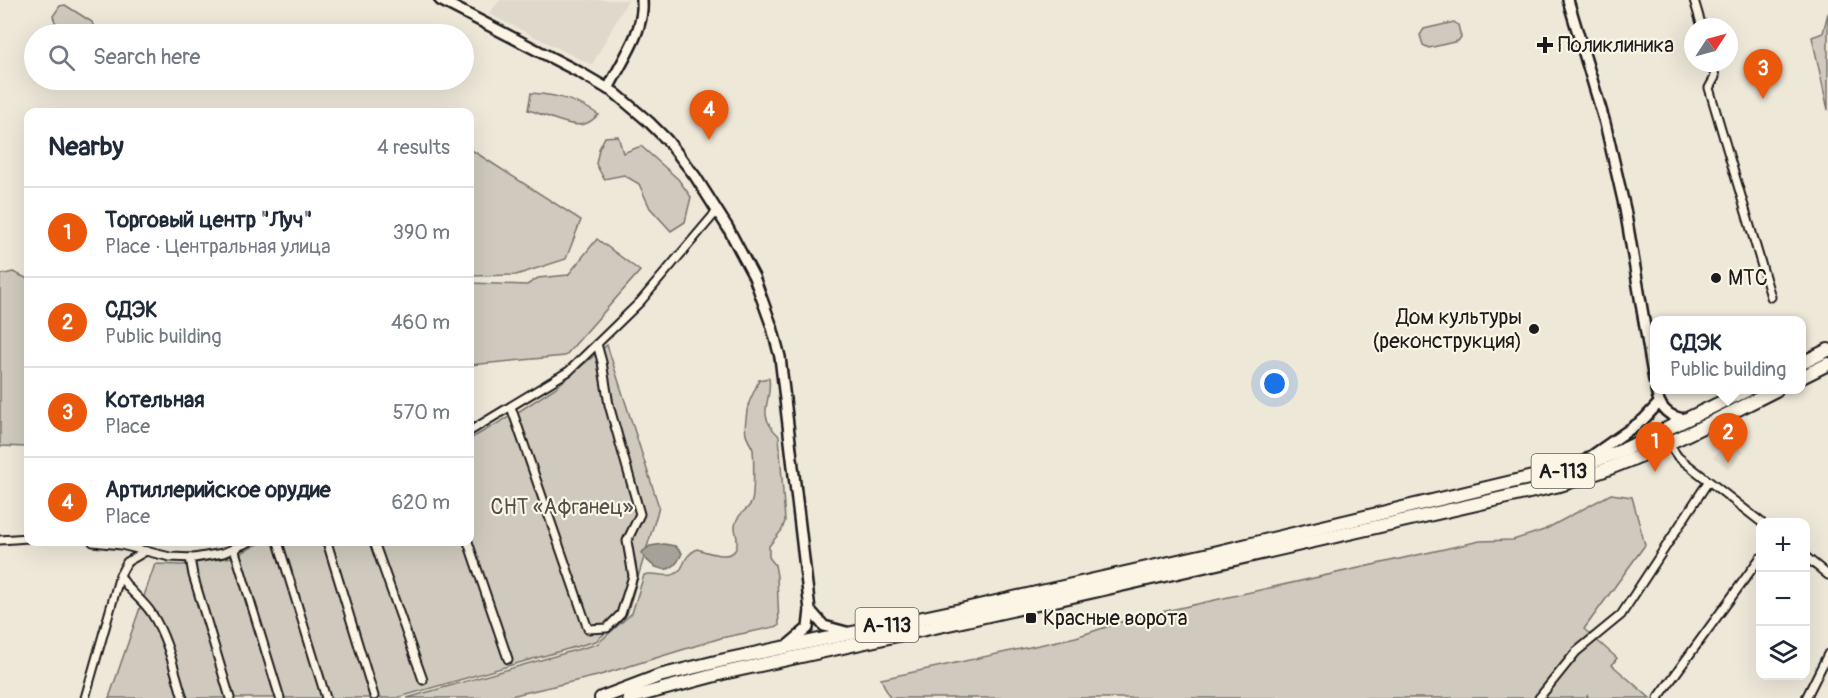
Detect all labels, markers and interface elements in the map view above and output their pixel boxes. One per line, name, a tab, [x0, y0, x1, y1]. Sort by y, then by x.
north arrow	[1684, 18, 1738, 72]
search box	[24, 24, 474, 90]
place label: Поликлиника	[1558, 32, 1674, 59]
marker: Поликлиника	[1536, 36, 1554, 54]
icon: search	[45, 41, 78, 74]
text: Search here	[93, 43, 200, 71]
pin: 3	[1744, 50, 1782, 99]
pin: 4	[690, 90, 728, 140]
text: Nearby	[48, 131, 124, 163]
text: 4 results	[377, 135, 450, 160]
text: Торговый центр "Луч"	[105, 206, 312, 234]
text: 1	[64, 220, 71, 245]
text: 390 m	[393, 220, 450, 245]
text: Place · Центральная улица	[105, 234, 331, 259]
place label: МТС	[1728, 265, 1768, 292]
marker: МТС	[1709, 271, 1723, 285]
text: СДЭК	[105, 296, 158, 324]
place label: Дом культуры (реконструкция)	[1372, 304, 1522, 355]
text: 2	[62, 310, 73, 335]
text: 460 m	[391, 310, 450, 335]
popup	[1650, 316, 1806, 394]
marker: Дом культуры (реконструкция)	[1527, 322, 1541, 336]
text: Public building	[105, 324, 221, 349]
text: СДЭК	[1670, 329, 1722, 357]
text: Public building	[1670, 357, 1786, 382]
your location	[1260, 369, 1289, 398]
text: Котельная	[105, 386, 205, 414]
text: 3	[62, 400, 73, 425]
text: 570 m	[393, 400, 450, 425]
text: Place	[105, 414, 150, 439]
pin: 2	[1708, 414, 1748, 463]
pin: 1	[1636, 422, 1674, 472]
road number: А-113	[1532, 454, 1594, 488]
text: Артиллерийское орудие	[105, 476, 331, 504]
text: 4	[62, 490, 73, 515]
text: 620 m	[391, 490, 450, 515]
park label: СНТ «Афганец»	[491, 494, 634, 521]
text: Place	[105, 504, 150, 529]
map controls	[1756, 518, 1810, 680]
button: +	[1756, 518, 1810, 572]
button: −	[1756, 572, 1810, 626]
place label: Красные ворота	[1043, 605, 1187, 632]
road number: А-113	[856, 608, 918, 642]
marker: Красные ворота	[1024, 611, 1038, 625]
button: layers	[1756, 626, 1810, 680]

